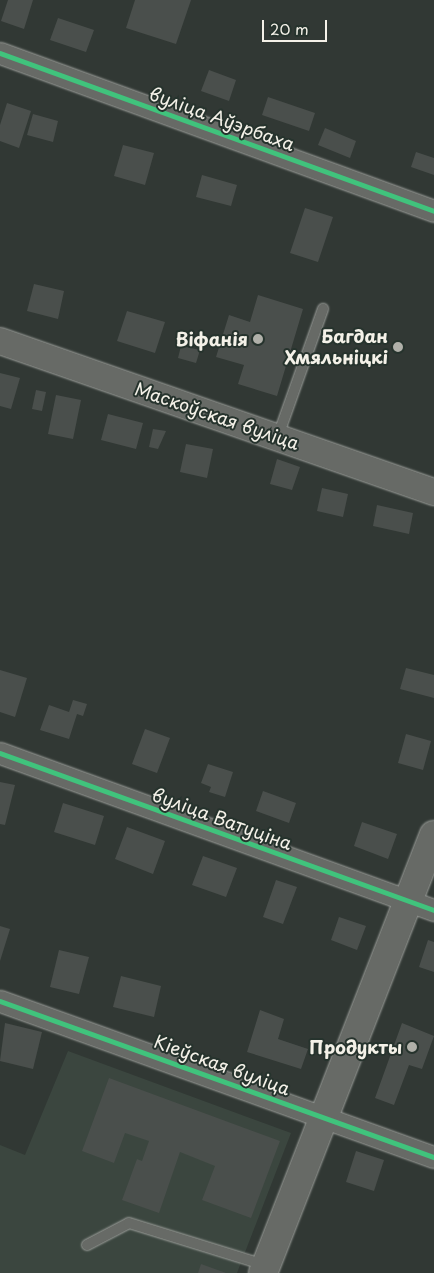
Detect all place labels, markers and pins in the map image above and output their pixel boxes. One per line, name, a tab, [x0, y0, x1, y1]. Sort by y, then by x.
place label: Багдан Хмяльніцкі	[284, 326, 388, 368]
place label: Віфанія	[175, 328, 248, 350]
marker: Віфанія	[252, 333, 264, 345]
marker: Багдан Хмяльніцкі	[392, 341, 404, 353]
place label: Продукты	[309, 1036, 402, 1058]
marker: Продукты	[406, 1041, 418, 1053]

